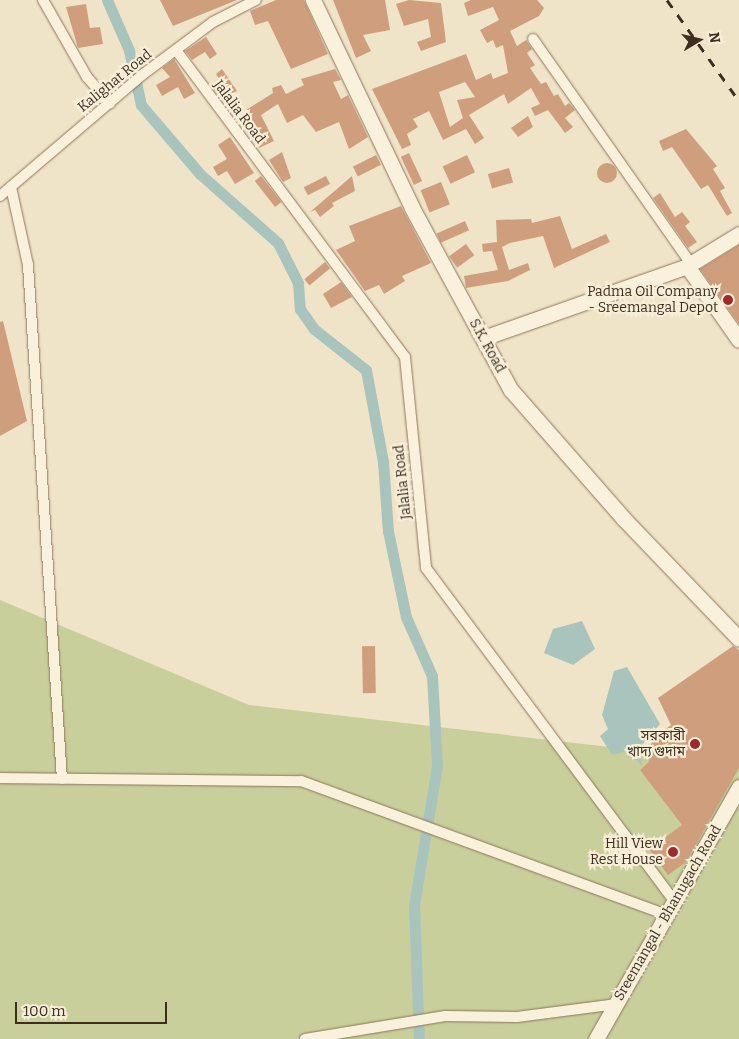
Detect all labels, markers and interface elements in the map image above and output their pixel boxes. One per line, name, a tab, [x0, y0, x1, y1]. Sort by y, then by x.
north arrow	[674, 15, 724, 65]
text: N	[705, 31, 724, 44]
street label: Kalighat Road	[75, 46, 155, 116]
street label: Jalalia Road	[210, 77, 268, 147]
place label: Padma Oil Company - Sreemangal Depot	[587, 284, 718, 316]
marker: Padma Oil Company - Sreemangal Depot	[722, 294, 734, 306]
street label: S.K. Road	[465, 316, 509, 376]
street label: Jalalia Road	[391, 444, 415, 520]
place label: সরকারী খাদ্য গুদাম	[627, 728, 685, 760]
marker: সরকারী খাদ্য গুদাম	[689, 738, 701, 750]
street label: Sreemangal - Bhanugach Road	[611, 822, 725, 1004]
place label: Hill View Rest House	[590, 836, 663, 869]
marker: Hill View Rest House	[667, 846, 679, 858]
scale bar	[18, 992, 170, 1024]
text: 100 m	[23, 1002, 66, 1020]

